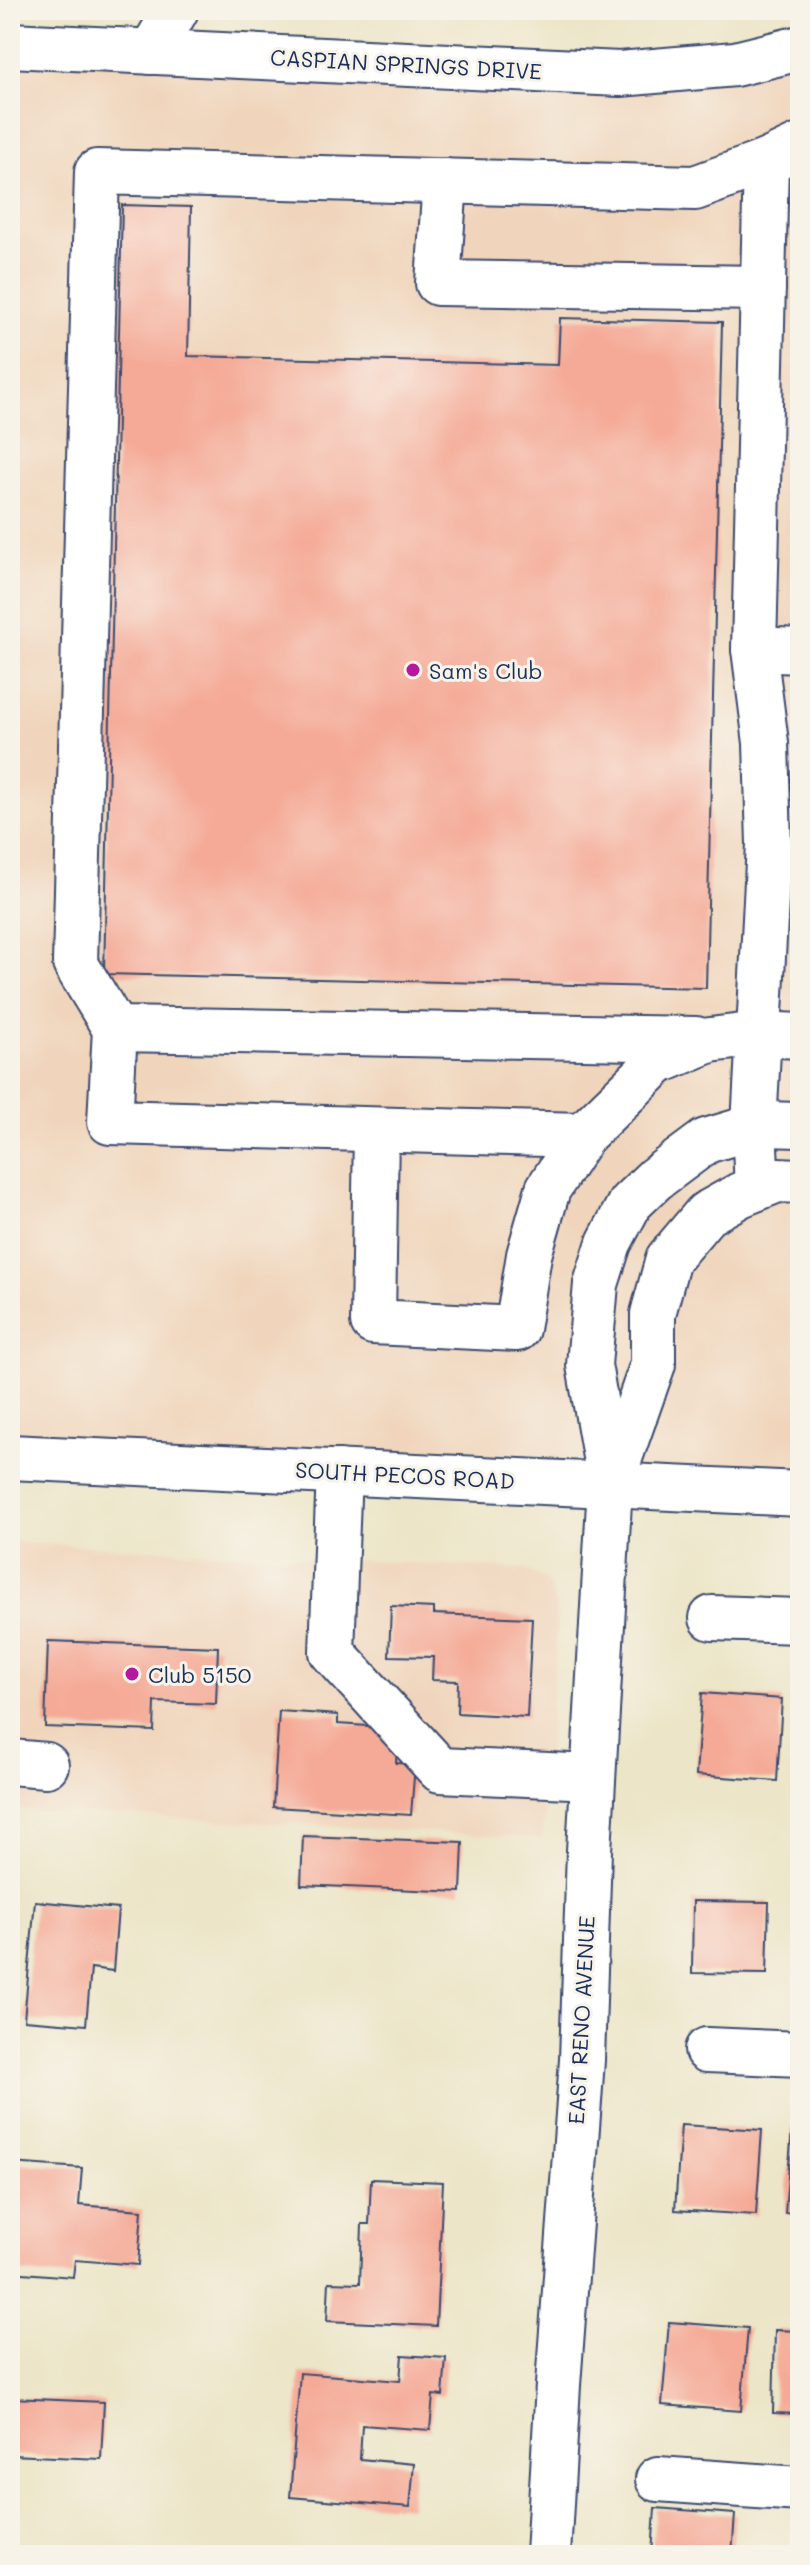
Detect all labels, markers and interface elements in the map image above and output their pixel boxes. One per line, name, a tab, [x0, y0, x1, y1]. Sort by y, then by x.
street label: CASPIAN SPRINGS DRIVE	[269, 42, 543, 86]
place label: Sam's Club	[429, 656, 543, 685]
marker: Sam's Club	[404, 661, 422, 679]
street label: SOUTH PECOS ROAD	[294, 1455, 516, 1495]
place label: Club 5150	[148, 1660, 251, 1689]
marker: Club 5150	[123, 1665, 141, 1683]
street label: EAST RENO AVENUE	[561, 1915, 601, 2125]

